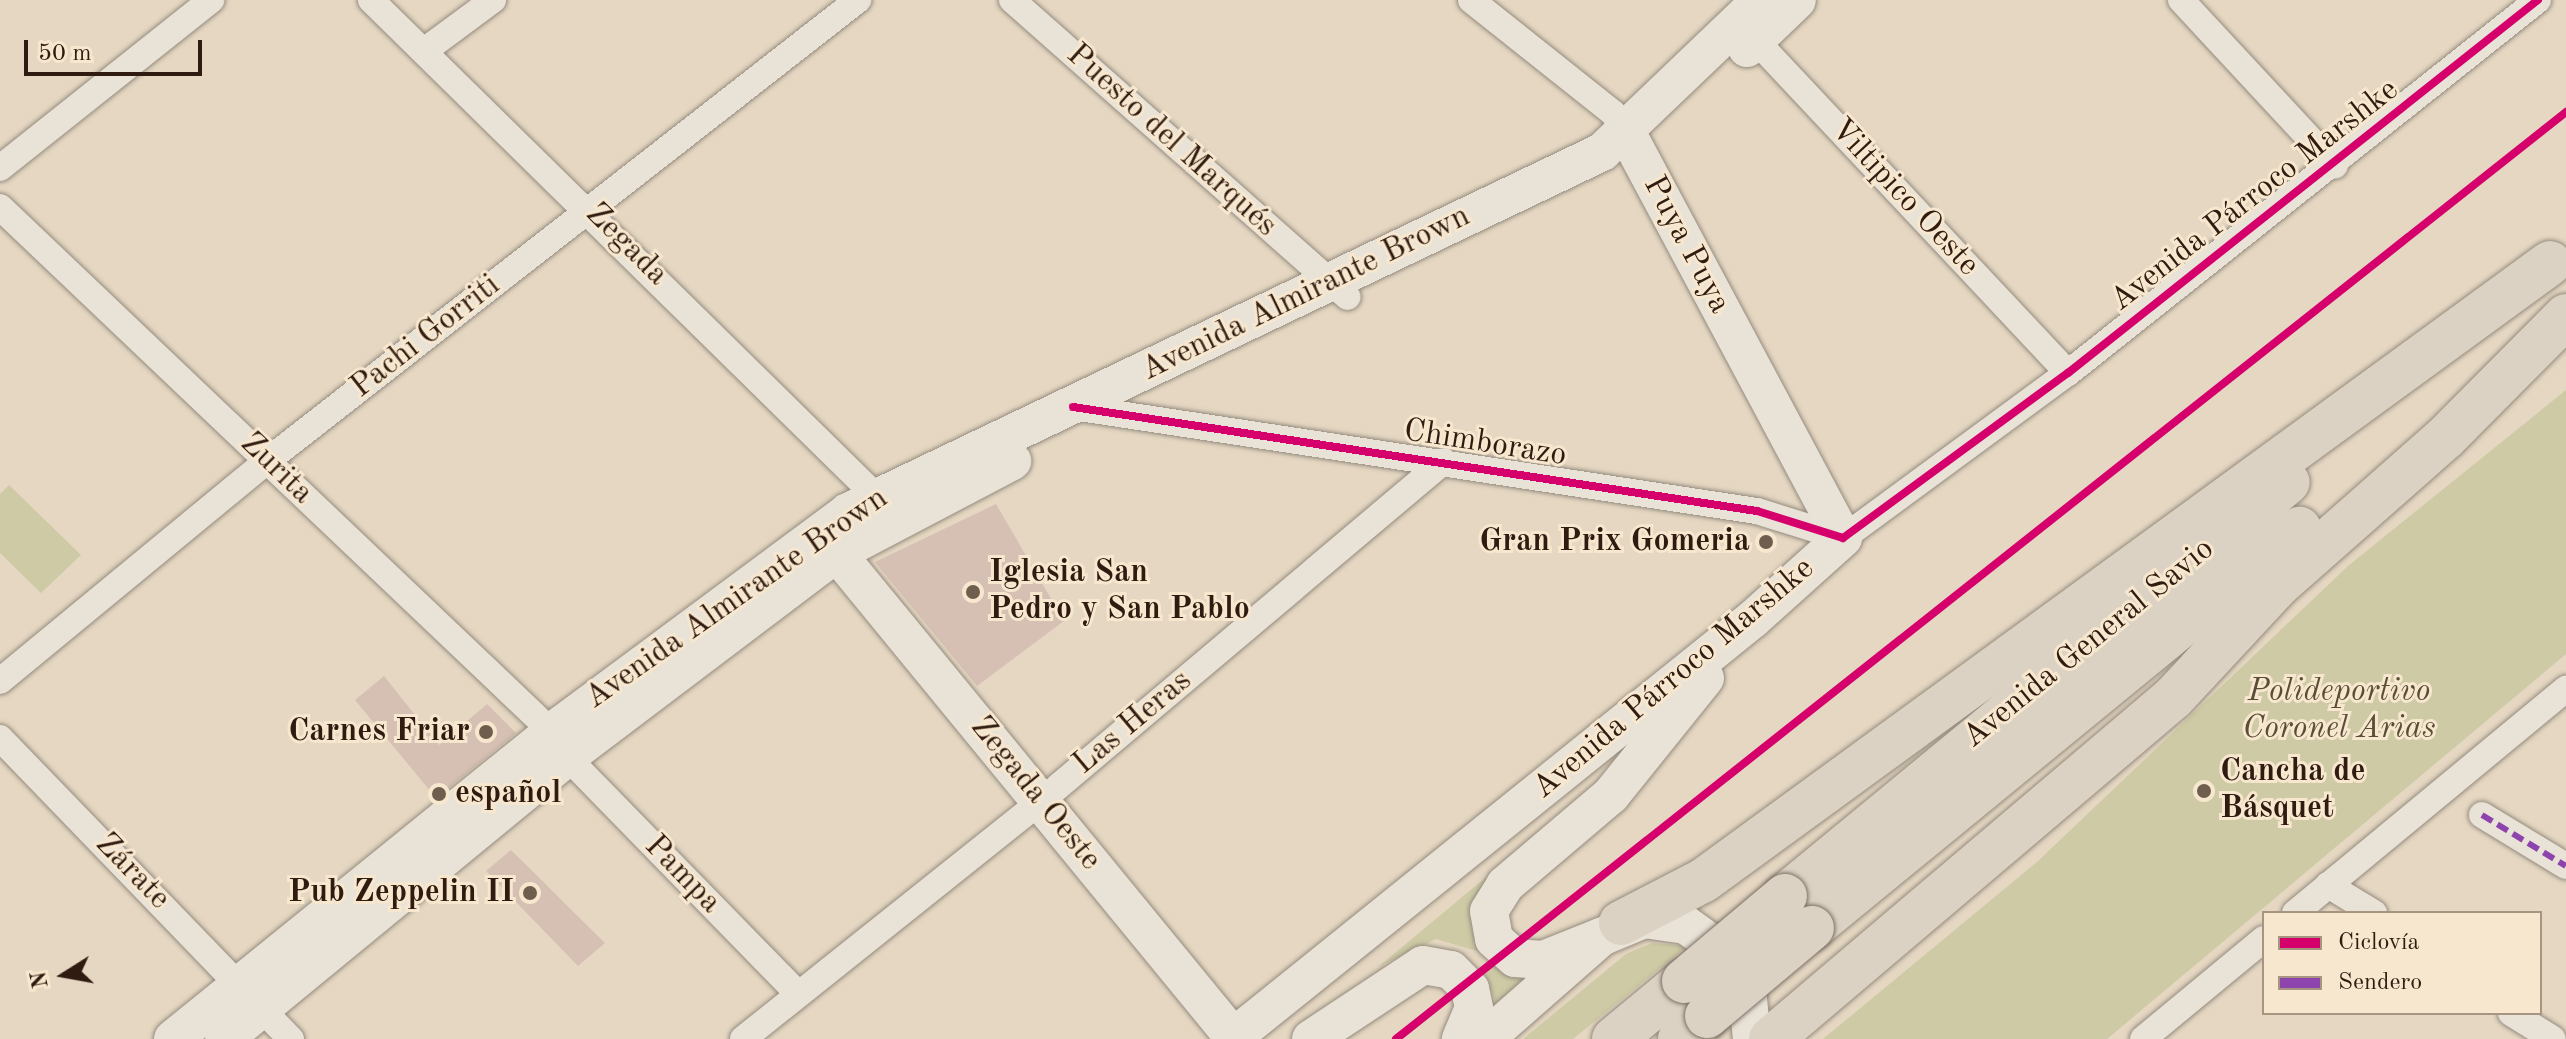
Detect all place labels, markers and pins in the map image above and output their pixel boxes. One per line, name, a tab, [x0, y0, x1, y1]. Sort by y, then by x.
place label: Gran Prix Gomeria	[1479, 523, 1750, 561]
marker: Gran Prix Gomeria	[1757, 533, 1775, 551]
place label: Iglesia San Pedro y San Pablo	[989, 555, 1250, 630]
marker: Iglesia San Pedro y San Pablo	[964, 583, 982, 601]
place label: Carnes Friar	[288, 713, 470, 751]
marker: Carnes Friar	[477, 723, 495, 741]
place label: Cancha de Básquet	[2220, 754, 2366, 829]
place label: español	[455, 775, 561, 813]
marker: Cancha de Básquet	[2195, 782, 2213, 800]
marker: español	[430, 785, 448, 803]
place label: Pub Zeppelin II	[288, 874, 514, 912]
marker: Pub Zeppelin II	[521, 884, 539, 902]

